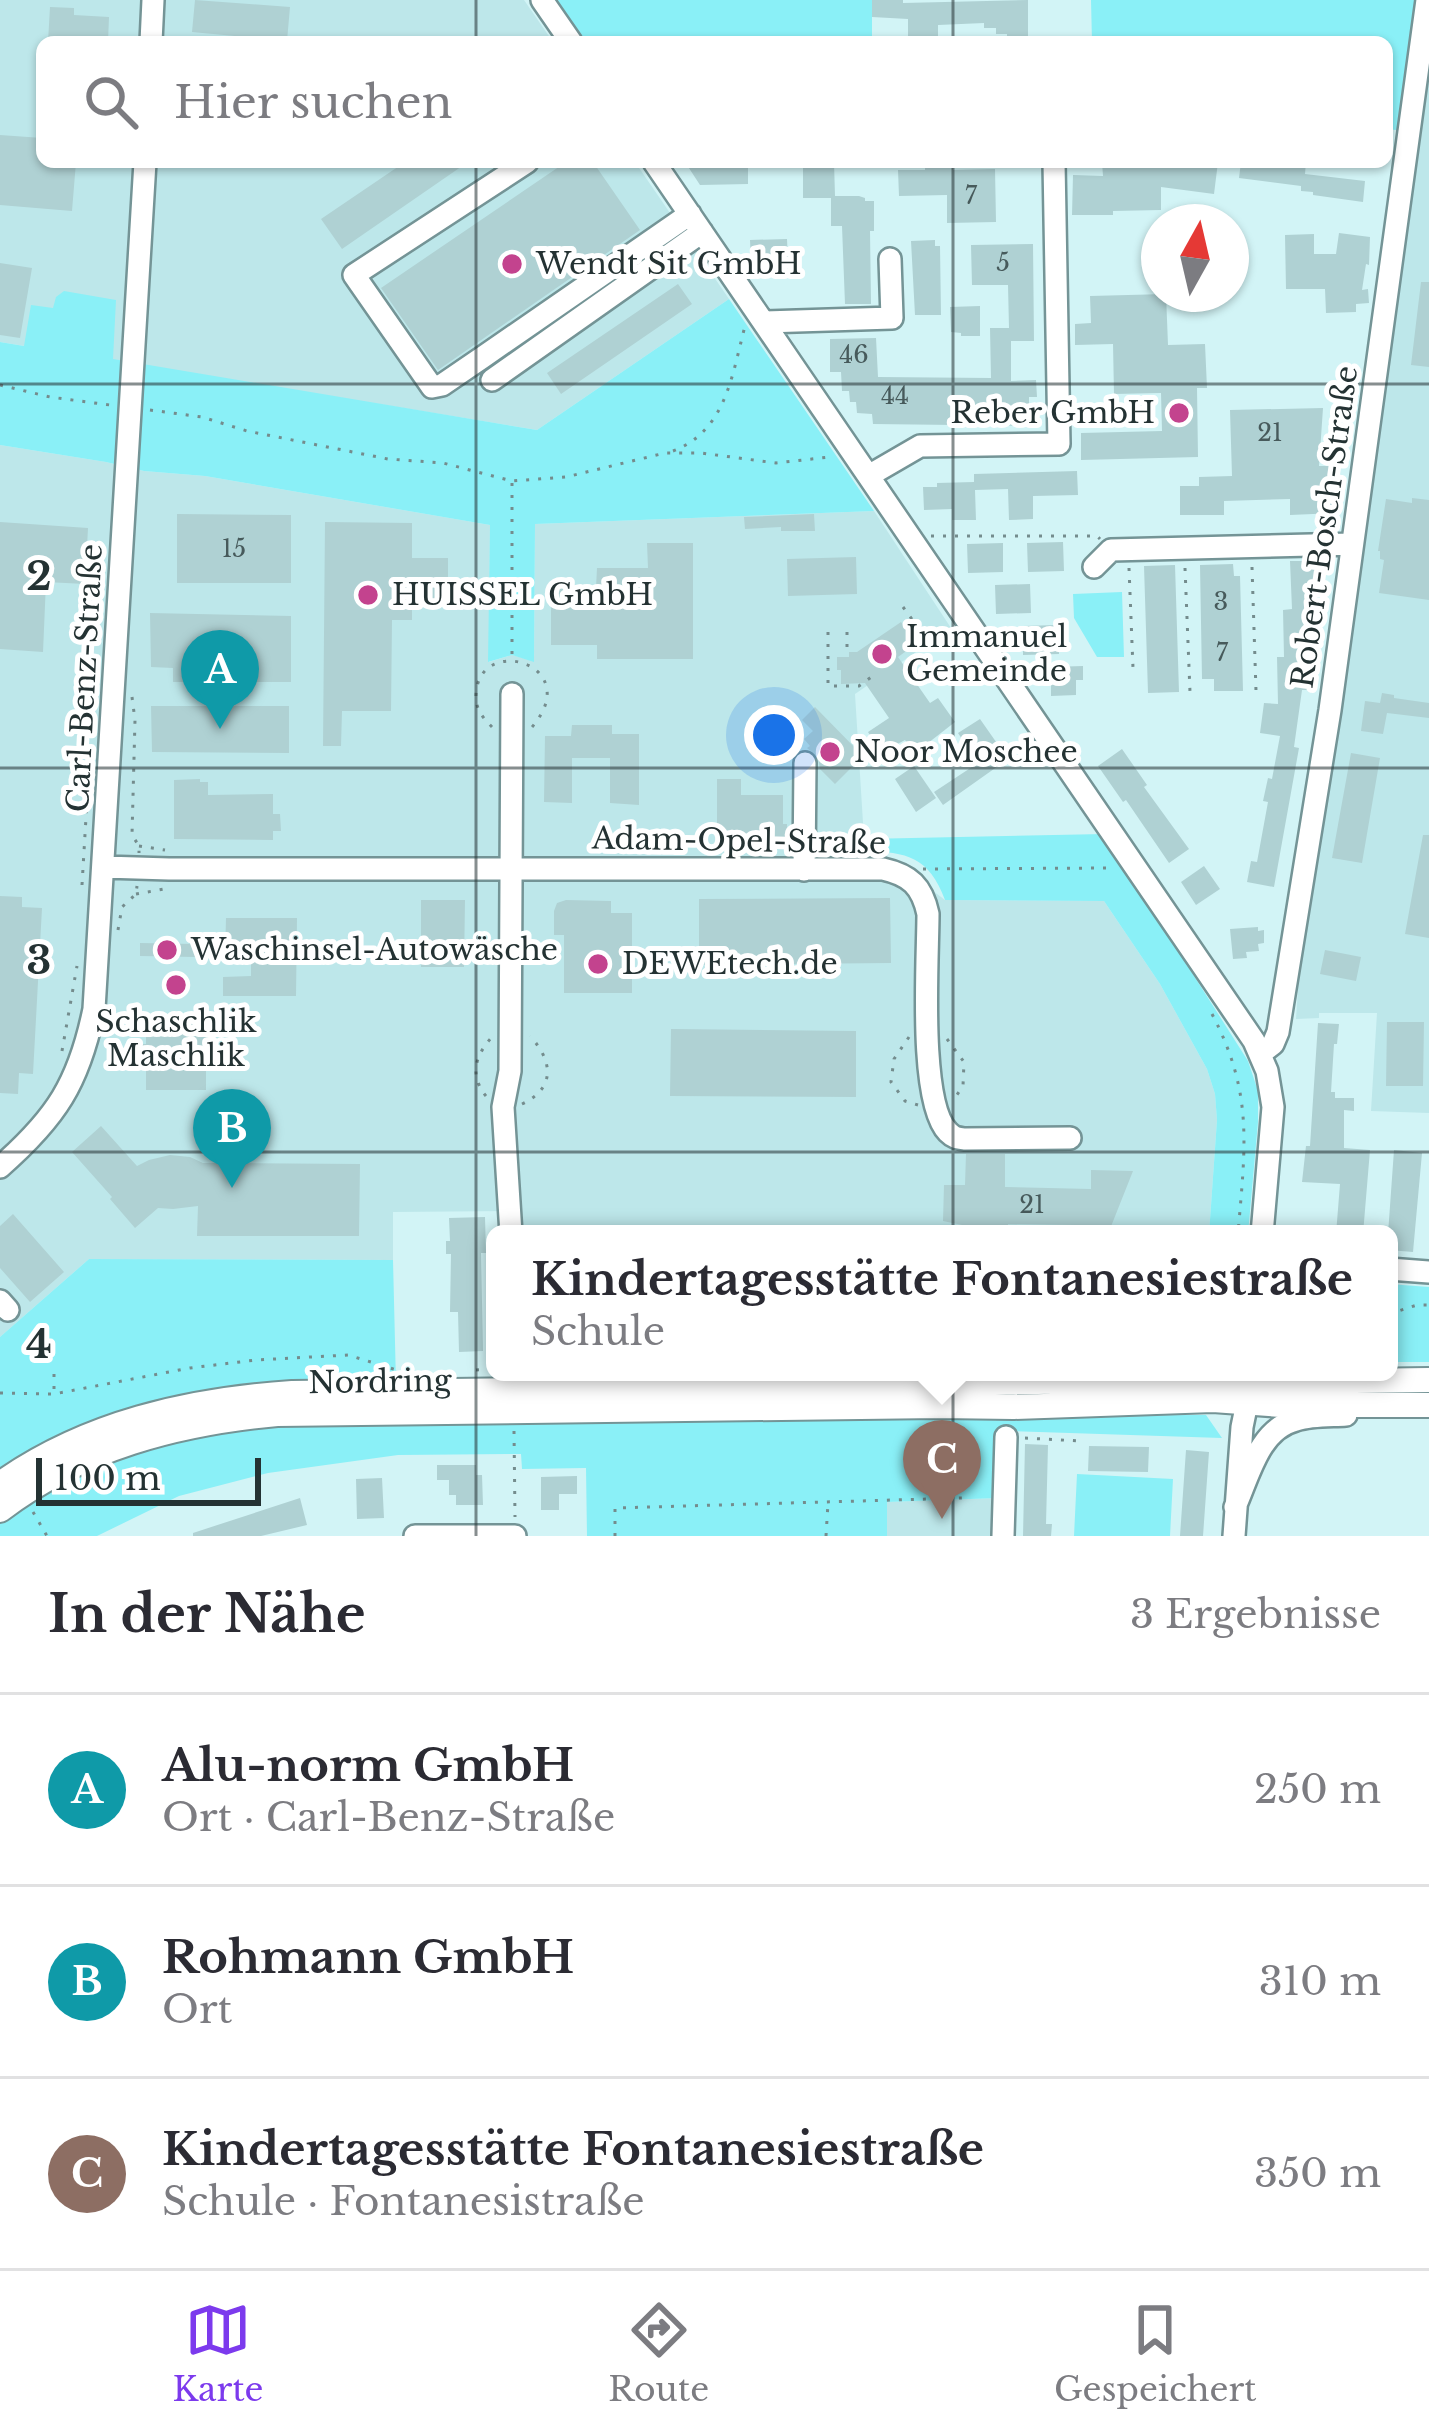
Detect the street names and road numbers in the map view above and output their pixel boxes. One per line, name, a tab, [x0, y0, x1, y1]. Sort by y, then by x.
street label: Robert-Bosch-Straße	[1284, 363, 1365, 690]
street label: Carl-Benz-Straße	[59, 543, 110, 813]
street label: Adam-Opel-Straße	[591, 819, 886, 862]
street label: Nordring	[308, 1362, 453, 1401]

